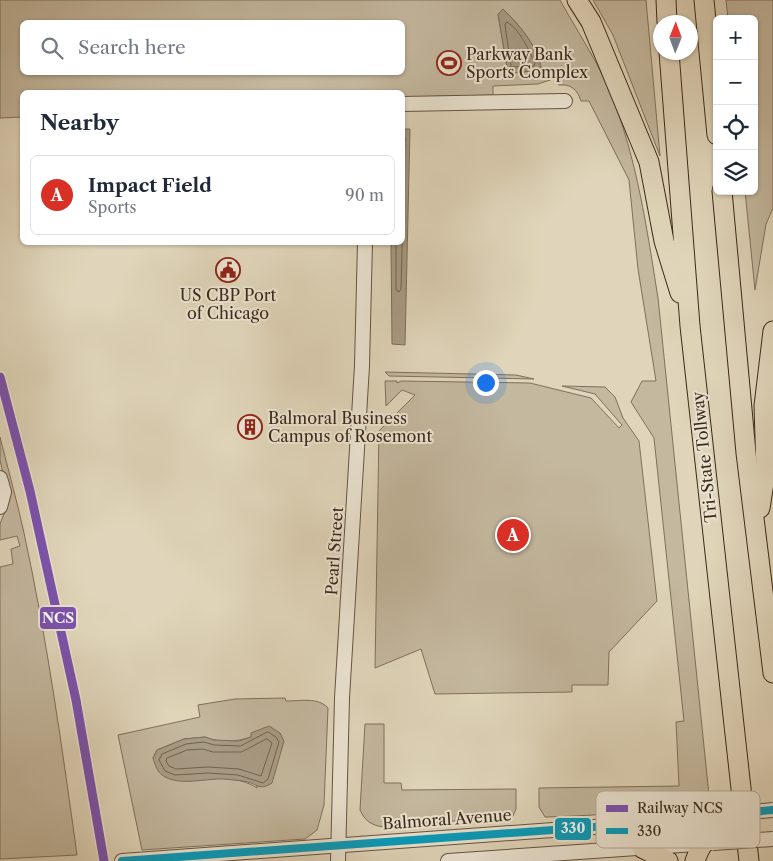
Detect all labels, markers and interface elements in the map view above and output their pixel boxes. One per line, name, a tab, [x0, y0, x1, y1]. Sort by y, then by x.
north arrow	[653, 15, 698, 60]
map controls	[713, 15, 758, 195]
button: +	[713, 15, 758, 60]
search box	[20, 20, 405, 75]
icon: search	[38, 34, 66, 62]
text: Search here	[78, 36, 186, 59]
place label: Parkway Bank Sports Complex	[466, 44, 589, 82]
sports icon: Parkway Bank Sports Complex	[436, 50, 462, 76]
button: −	[713, 60, 758, 105]
button: locate	[713, 105, 758, 150]
text: Nearby	[40, 110, 119, 135]
button: layers	[713, 150, 758, 195]
text: Impact Field	[88, 174, 212, 197]
text: A	[51, 185, 63, 205]
text: 90 m	[345, 185, 384, 205]
text: Sports	[88, 197, 137, 217]
public building icon: US CBP Port of Chicago	[215, 257, 241, 283]
place label: US CBP Port of Chicago	[180, 285, 277, 323]
your location	[473, 370, 499, 396]
street label: Tri-State Tollway	[687, 390, 721, 523]
place label: Balmoral Business Campus of Rosemont	[268, 408, 432, 446]
building icon: Balmoral Business Campus of Rosemont	[237, 414, 263, 440]
street label: Pearl Street	[321, 506, 347, 596]
pin: A	[497, 516, 529, 554]
line badge: NCS	[39, 606, 77, 630]
text: NCS	[42, 609, 74, 627]
legend	[596, 791, 760, 848]
text: Railway NCS	[637, 799, 723, 817]
street label: Balmoral Avenue	[382, 805, 512, 833]
line badge: 330	[554, 817, 592, 841]
text: 330	[561, 819, 585, 837]
text: 330	[637, 822, 661, 840]

